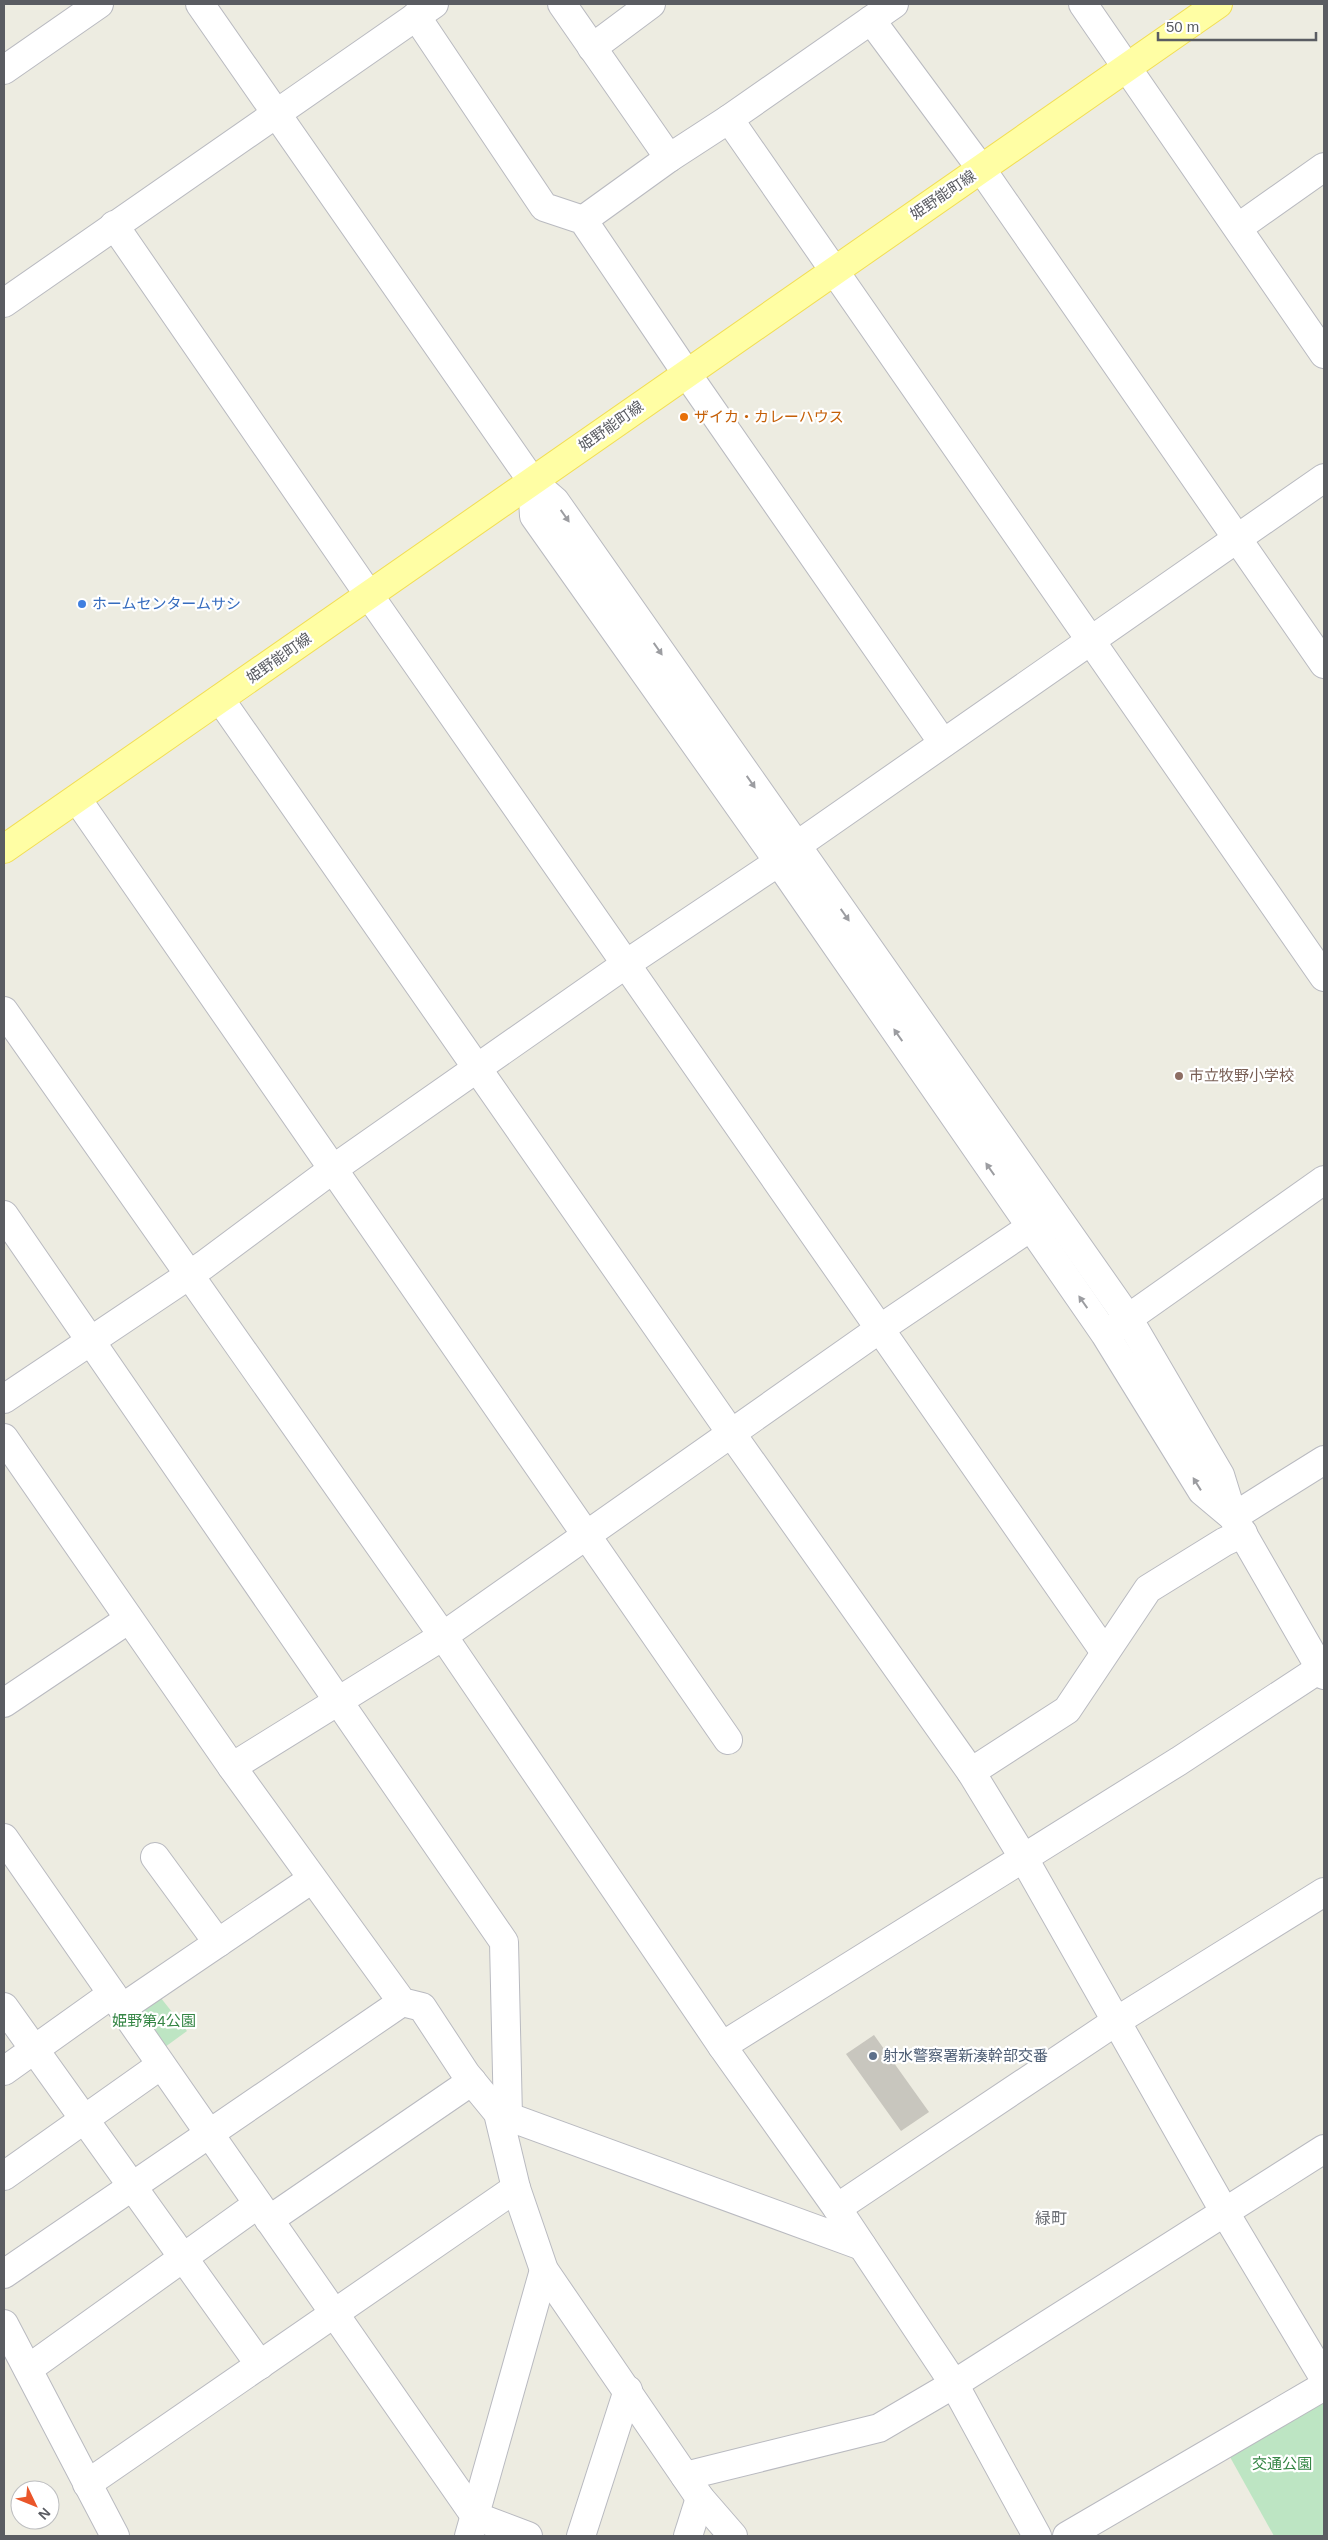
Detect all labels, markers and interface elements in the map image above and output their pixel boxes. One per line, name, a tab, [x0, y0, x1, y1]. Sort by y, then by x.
scale bar	[1158, 10, 1316, 42]
text: 50 m	[1166, 18, 1199, 35]
street label: 姫野能町線	[907, 167, 979, 223]
street label: 姫野能町線	[575, 397, 646, 454]
place label: ザイカ・カレーハウス	[694, 408, 844, 425]
marker: ザイカ・カレーハウス	[678, 411, 690, 423]
one-way arrow	[560, 509, 570, 523]
place label: ホームセンタームサシ	[92, 595, 241, 612]
marker: ホームセンタームサシ	[76, 598, 88, 610]
street label: 姫野能町線	[243, 629, 314, 686]
one-way arrow	[653, 642, 663, 656]
one-way arrow	[746, 775, 756, 789]
one-way arrow	[840, 908, 850, 922]
one-way arrow	[893, 1028, 903, 1042]
place label: 市立牧野小学校	[1189, 1067, 1294, 1084]
marker: 市立牧野小学校	[1173, 1070, 1185, 1082]
one-way arrow	[985, 1162, 995, 1175]
one-way arrow	[1078, 1295, 1088, 1309]
one-way arrow	[1193, 1478, 1202, 1491]
park label: 姫野第4公園	[112, 2012, 196, 2029]
place label: 射水警察署新湊幹部交番	[883, 2047, 1048, 2064]
marker: 射水警察署新湊幹部交番	[867, 2050, 879, 2062]
district label: 緑町	[1035, 2210, 1067, 2227]
park label: 交通公園	[1252, 2455, 1312, 2472]
north arrow	[10, 2480, 60, 2530]
text: N	[35, 2505, 54, 2523]

